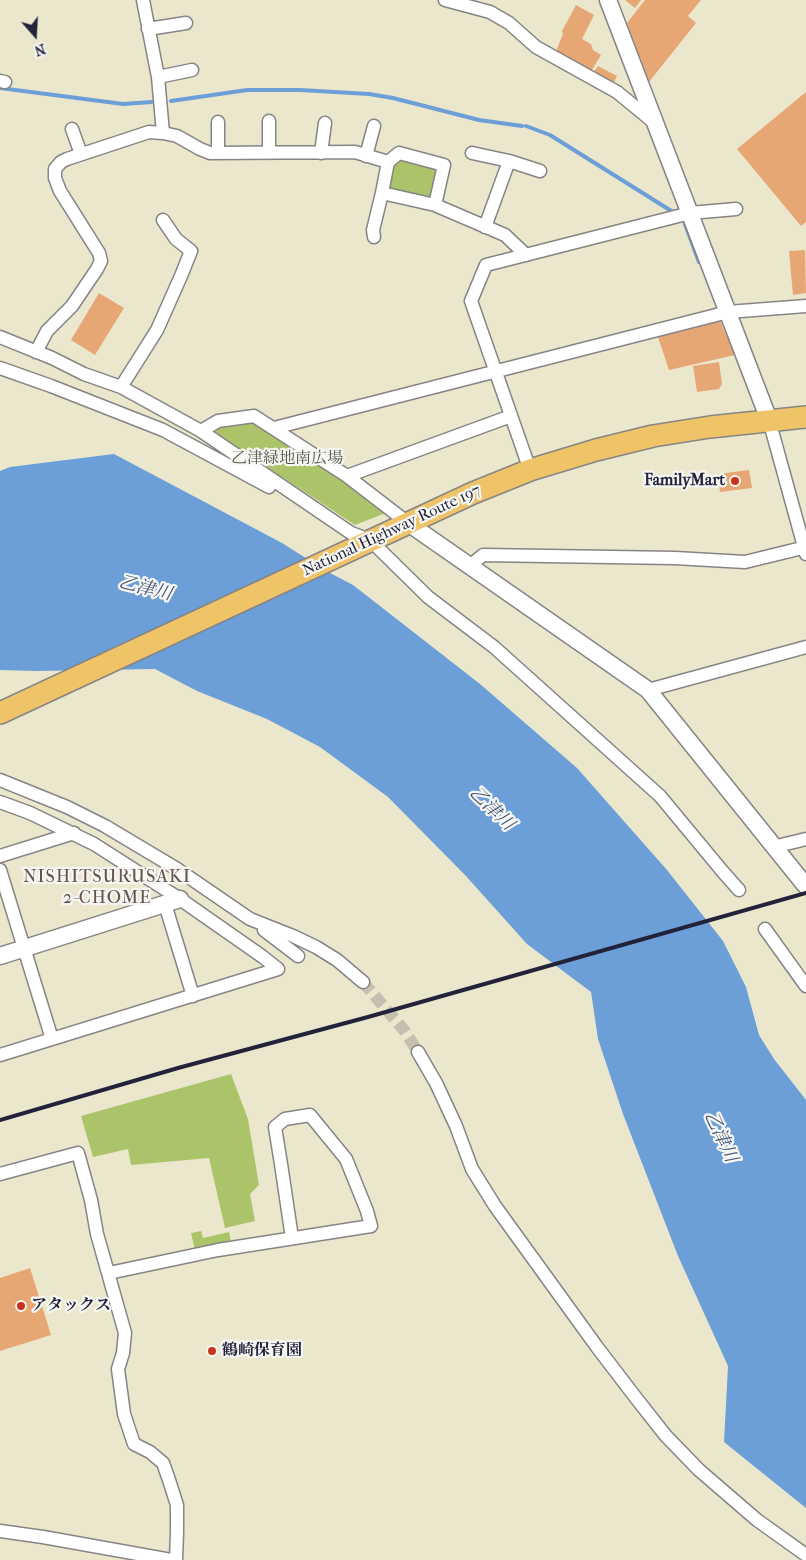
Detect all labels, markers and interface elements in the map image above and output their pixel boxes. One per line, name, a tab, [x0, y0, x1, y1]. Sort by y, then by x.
north arrow	[10, 10, 60, 60]
text: N	[32, 40, 48, 59]
park label: 乙津緑地南広場	[231, 449, 343, 469]
place label: FamilyMart	[644, 471, 725, 491]
marker: FamilyMart	[729, 475, 741, 487]
street label: National Highway Route 197	[300, 481, 484, 581]
water label: 乙津川	[116, 572, 174, 606]
water label: 乙津川	[464, 782, 518, 836]
district label: NISHITSURUSAKI 2-CHOME	[21, 867, 193, 910]
water label: 乙津川	[699, 1108, 741, 1166]
place label: アタックス	[31, 1296, 111, 1316]
marker: アタックス	[15, 1300, 27, 1312]
place label: 鶴崎保育園	[222, 1341, 302, 1361]
marker: 鶴崎保育園	[206, 1345, 218, 1357]

